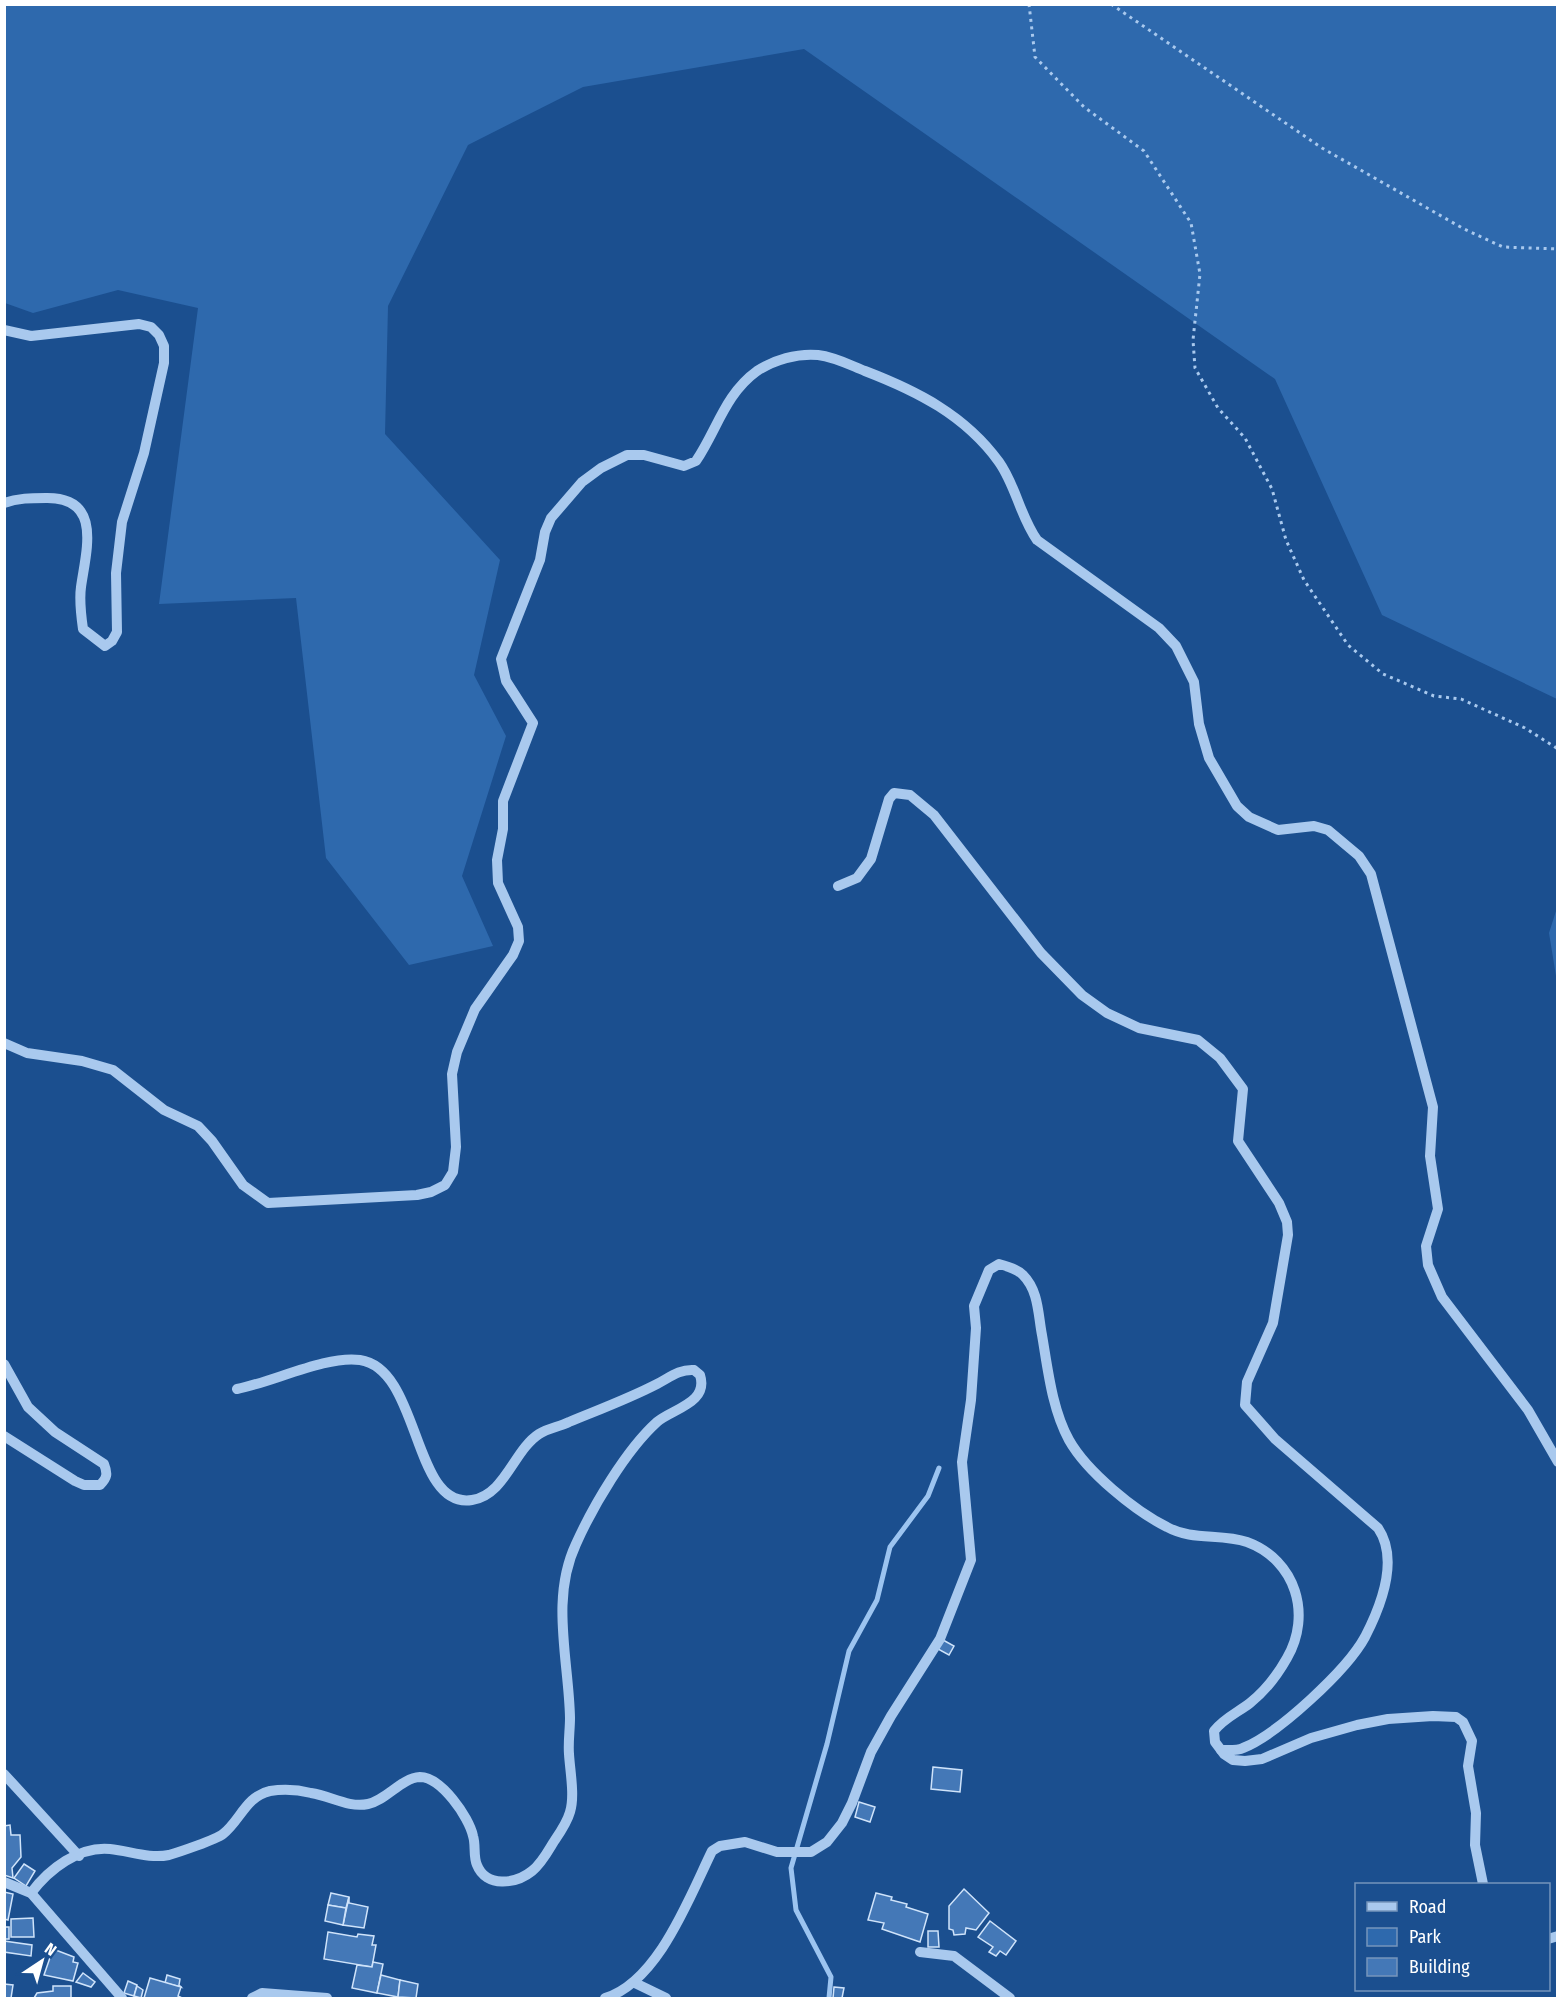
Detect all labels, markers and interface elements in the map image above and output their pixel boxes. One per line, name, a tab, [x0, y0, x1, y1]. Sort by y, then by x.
legend	[1355, 1883, 1550, 1991]
text: Road	[1409, 1896, 1446, 1918]
text: Park	[1409, 1926, 1442, 1948]
north arrow	[12, 1931, 72, 1991]
text: N	[41, 1939, 60, 1960]
text: Building	[1409, 1956, 1470, 1978]

